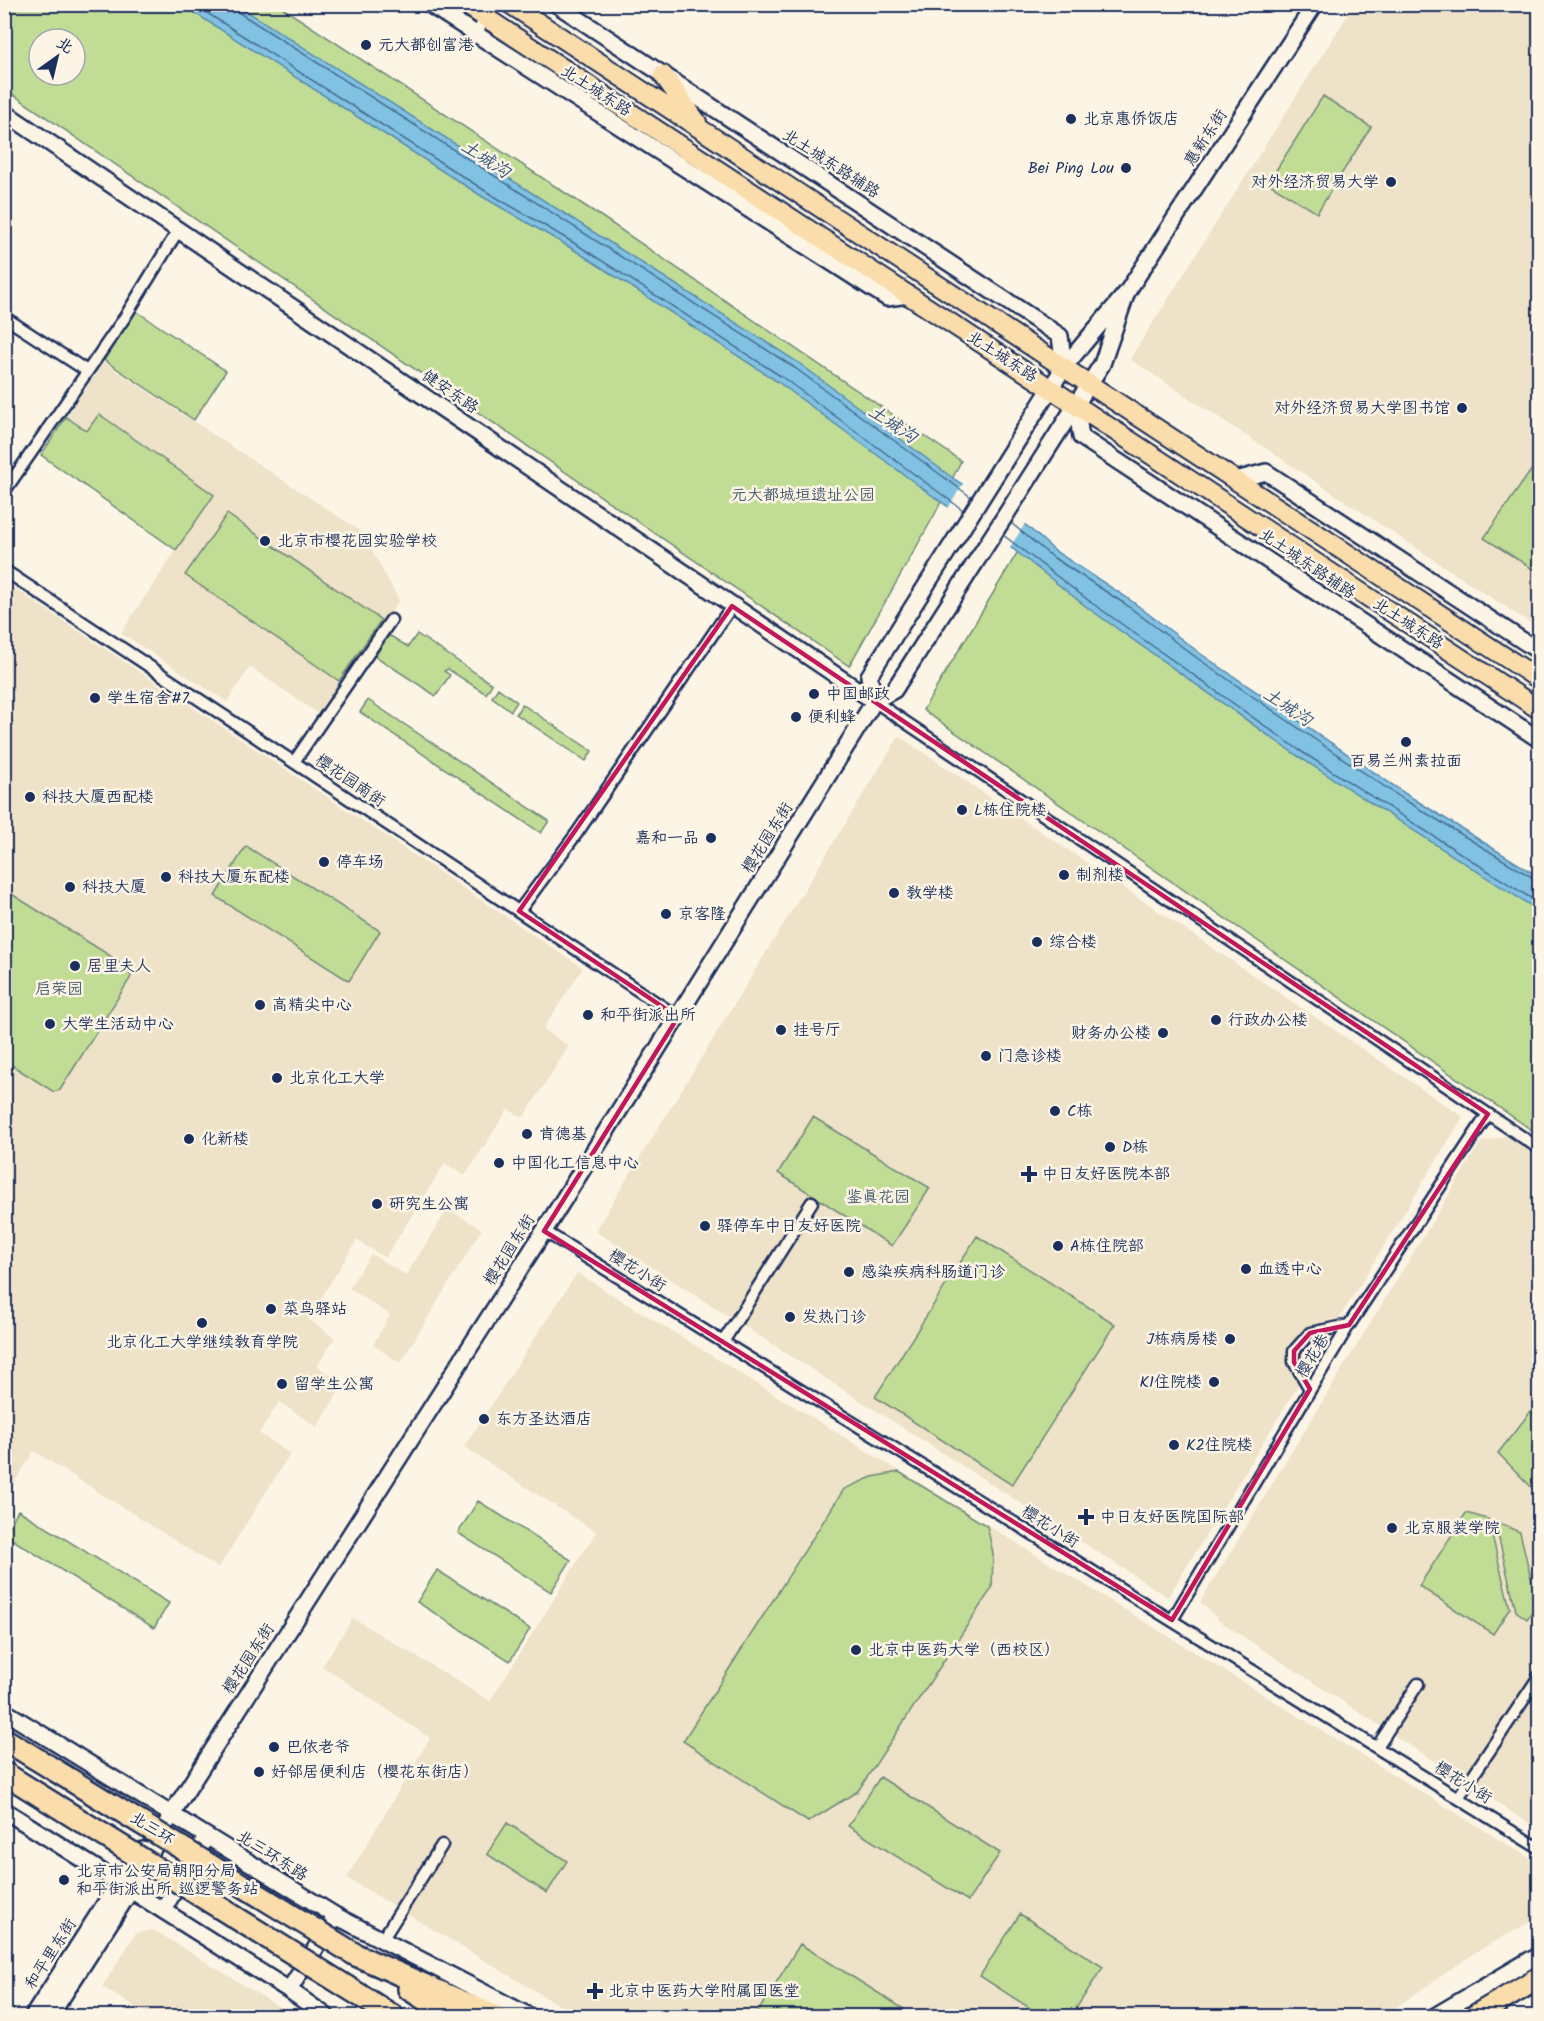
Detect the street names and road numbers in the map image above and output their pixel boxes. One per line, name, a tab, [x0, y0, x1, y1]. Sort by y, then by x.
street label: 北土城东路	[556, 59, 636, 123]
street label: 惠新东街	[1178, 104, 1234, 172]
street label: 北土城东路辅路	[777, 123, 885, 205]
street label: 北土城东路	[962, 325, 1042, 389]
street label: 健安东路	[416, 364, 484, 420]
street label: 北土城东路辅路	[1254, 522, 1360, 606]
street label: 北土城东路	[1368, 592, 1448, 656]
street label: 樱花园南街	[310, 748, 390, 814]
street label: 樱花园东街	[736, 797, 800, 879]
street label: 樱花园东街	[478, 1209, 542, 1291]
street label: 樱花小街	[603, 1243, 671, 1299]
street label: 樱花巷	[1290, 1329, 1336, 1383]
street label: 樱花小街	[1016, 1499, 1084, 1555]
street label: 樱花园东街	[217, 1619, 281, 1699]
street label: 樱花小街	[1429, 1755, 1497, 1811]
street label: 北三环	[125, 1806, 179, 1852]
street label: 北三环东路	[231, 1824, 313, 1888]
street label: 和平里东街	[19, 1914, 83, 1994]

